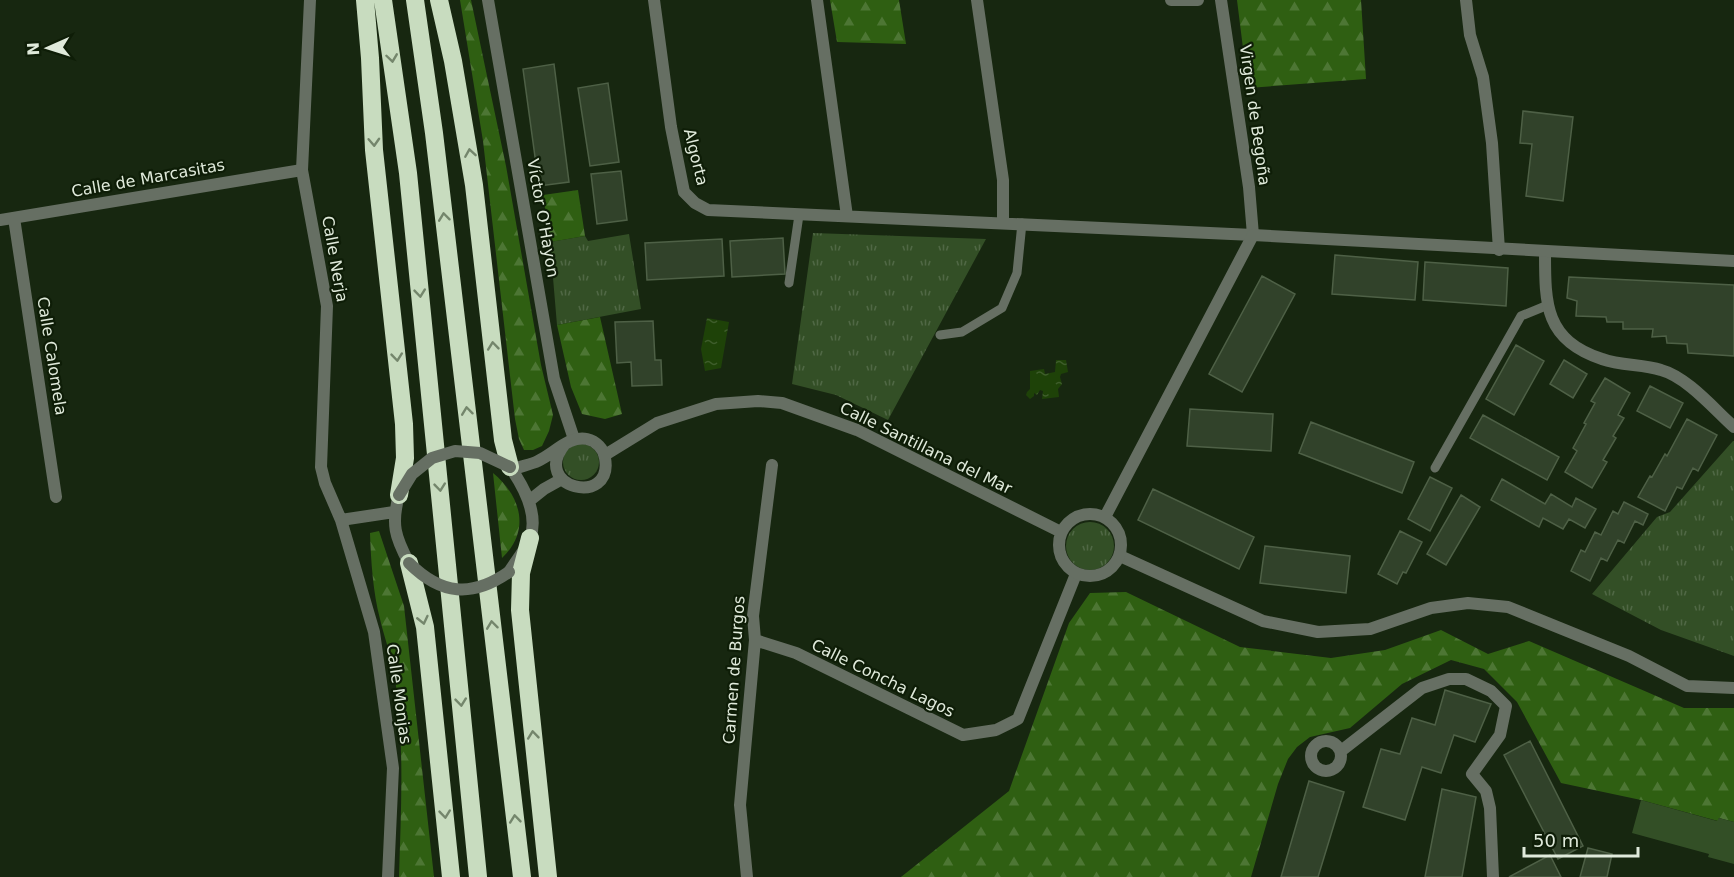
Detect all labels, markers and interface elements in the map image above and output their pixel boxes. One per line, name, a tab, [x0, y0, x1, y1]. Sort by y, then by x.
north arrow	[18, 18, 78, 78]
text: N	[24, 42, 43, 56]
street label: Virgen de Begoña	[1236, 43, 1274, 187]
one-way arrow	[385, 53, 397, 62]
street label: Algorta	[680, 127, 712, 187]
one-way arrow	[368, 138, 381, 147]
one-way arrow	[464, 148, 476, 157]
street label: Calle de Marcasitas	[70, 155, 226, 201]
street label: Víctor O'Hayon	[523, 157, 563, 279]
one-way arrow	[438, 213, 451, 222]
street label: Calle Nerja	[318, 214, 352, 304]
one-way arrow	[413, 289, 426, 298]
street label: Calle Calomela	[33, 295, 71, 417]
one-way arrow	[487, 342, 500, 351]
one-way arrow	[390, 352, 402, 362]
street label: Calle Santillana del Mar	[837, 398, 1016, 498]
one-way arrow	[461, 406, 474, 415]
one-way arrow	[433, 483, 446, 492]
street label: Carmen de Burgos	[719, 595, 749, 745]
one-way arrow	[415, 615, 428, 625]
one-way arrow	[486, 621, 499, 630]
street label: Calle Concha Lagos	[808, 635, 958, 721]
street label: Calle Monjas	[383, 643, 415, 745]
one-way arrow	[454, 698, 467, 707]
one-way arrow	[527, 731, 540, 740]
one-way arrow	[438, 809, 450, 818]
one-way arrow	[510, 814, 522, 823]
scale bar	[1524, 820, 1638, 858]
text: 50 m	[1533, 830, 1579, 851]

